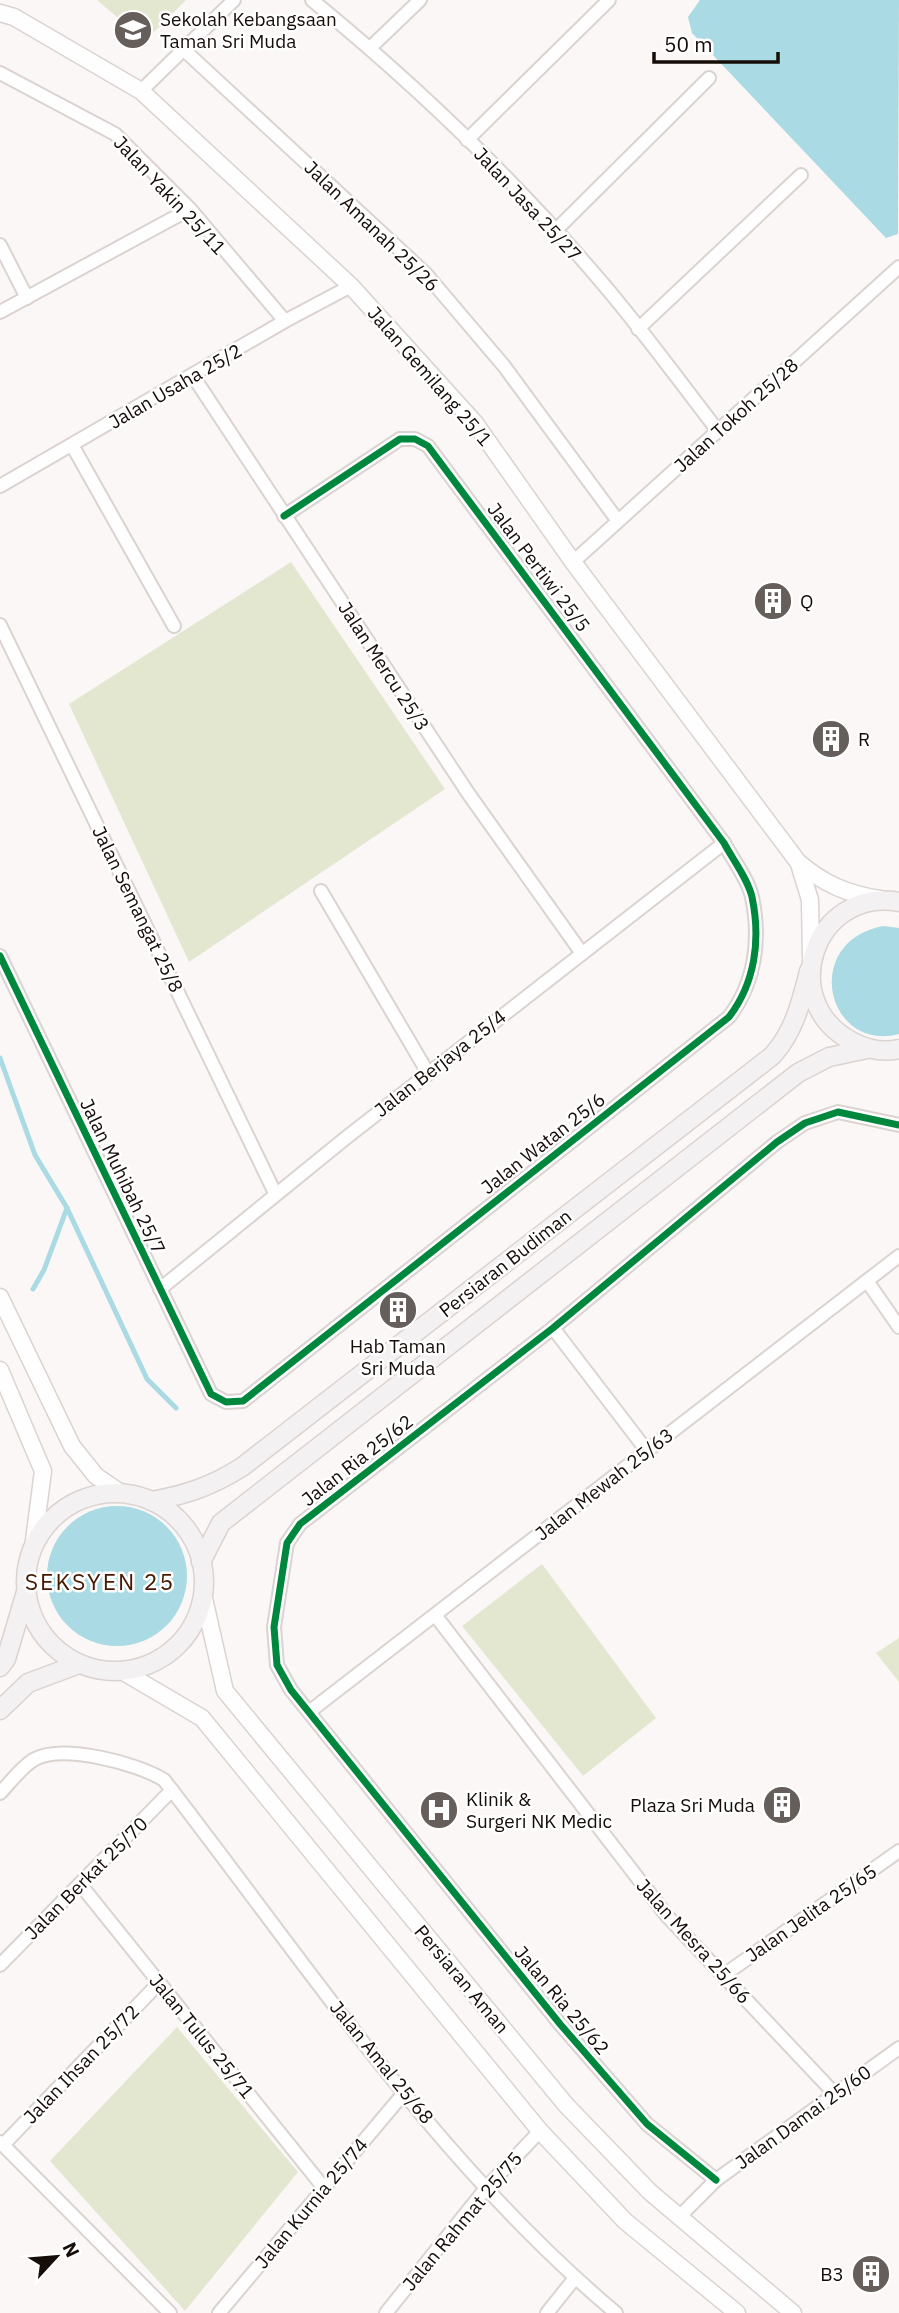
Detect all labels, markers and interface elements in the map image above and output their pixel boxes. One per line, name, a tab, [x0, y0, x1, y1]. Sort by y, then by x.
place label: Sekolah Kebangsaan Taman Sri Muda	[160, 7, 337, 53]
school or university icon: Sekolah Kebangsaan Taman Sri Muda	[112, 9, 154, 51]
scale bar	[654, 21, 778, 65]
text: 50 m	[664, 30, 713, 58]
street label: Jalan Yakin 25/11	[109, 131, 231, 259]
street label: Jalan Jasa 25/27	[469, 142, 587, 266]
street label: Jalan Amanah 25/26	[299, 155, 445, 297]
street label: Jalan Gemilang 25/1	[363, 301, 497, 451]
street label: Jalan Usaha 25/2	[104, 338, 246, 434]
street label: Jalan Tokoh 25/28	[669, 353, 803, 477]
street label: Jalan Pertiwi 25/5	[483, 498, 595, 636]
building icon: Q	[752, 580, 794, 622]
place label: Q	[800, 589, 813, 613]
street label: Jalan Mercu 25/3	[333, 597, 435, 735]
building icon: R	[810, 718, 852, 760]
place label: R	[858, 727, 870, 751]
street label: Jalan Semangat 25/8	[87, 822, 189, 996]
street label: Jalan Berjaya 25/4	[369, 1004, 511, 1122]
street label: Jalan Watan 25/6	[476, 1087, 610, 1199]
street label: Jalan Muhibah 25/7	[75, 1094, 171, 1258]
street label: Persiaran Budiman	[434, 1204, 576, 1322]
building icon: Hab Taman Sri Muda	[377, 1289, 419, 1331]
place label: Hab Taman Sri Muda	[350, 1334, 446, 1380]
street label: Jalan Ria 25/62	[296, 1409, 418, 1511]
street label: Jalan Mewah 25/63	[530, 1423, 678, 1545]
district label: SEKSYEN 25	[25, 1566, 175, 1596]
building icon: Plaza Sri Muda	[761, 1784, 803, 1826]
place label: Klinik & Surgeri NK Medic	[466, 1787, 613, 1833]
hospital icon: Klinik & Surgeri NK Medic	[418, 1789, 460, 1831]
place label: Plaza Sri Muda	[630, 1793, 755, 1817]
street label: Jalan Berkat 25/70	[19, 1811, 153, 1945]
street label: Jalan Jelita 25/65	[741, 1859, 881, 1967]
street label: Jalan Mesra 25/66	[632, 1874, 756, 2008]
street label: Persiaran Aman	[410, 1920, 514, 2038]
street label: Jalan Ria 25/62	[509, 1941, 615, 2059]
street label: Jalan Tulus 25/71	[144, 1969, 260, 2103]
street label: Jalan Amal 25/68	[325, 1995, 439, 2129]
street label: Jalan Ihsan 25/72	[18, 1999, 144, 2129]
street label: Jalan Damai 25/60	[730, 2060, 876, 2174]
street label: Jalan Kurnia 25/74	[249, 2133, 373, 2273]
street label: Jalan Rahmat 25/75	[397, 2147, 527, 2295]
north arrow	[21, 2222, 91, 2292]
text: N	[57, 2238, 85, 2261]
building icon: B3	[850, 2253, 892, 2295]
place label: B3	[820, 2262, 844, 2286]

